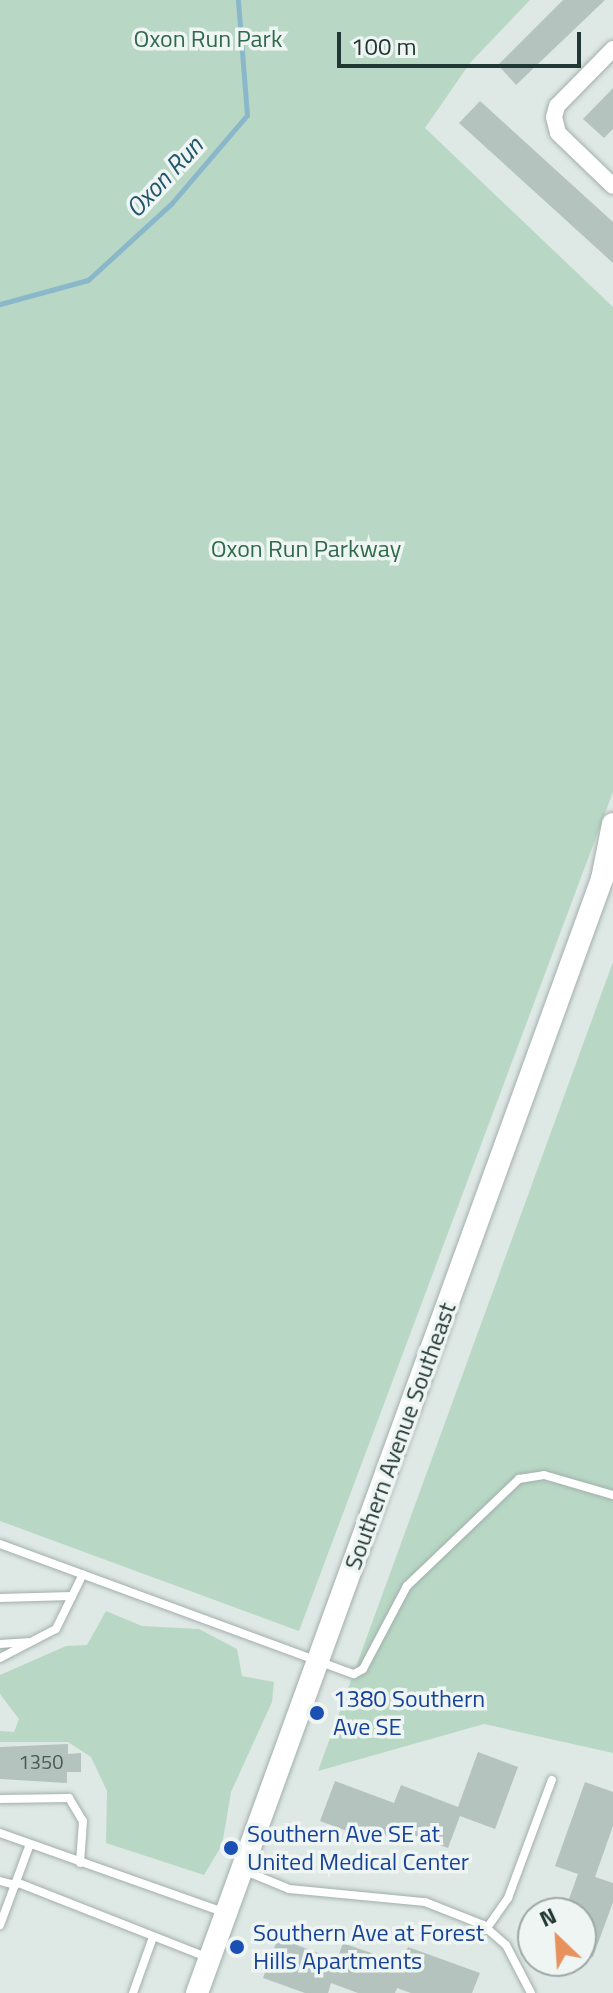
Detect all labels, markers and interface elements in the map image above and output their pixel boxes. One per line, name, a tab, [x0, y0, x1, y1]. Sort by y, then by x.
scale bar	[341, 16, 585, 66]
park label: Oxon Run Park	[134, 25, 282, 53]
text: 100 m	[351, 28, 417, 64]
water label: Oxon Run	[119, 130, 209, 224]
park label: Oxon Run Parkway	[211, 535, 401, 563]
street label: Southern Avenue Southeast	[338, 1299, 462, 1573]
place label: 1380 Southern Ave SE	[333, 1685, 485, 1741]
marker: 1380 Southern Ave SE	[308, 1704, 326, 1722]
house number: 1350	[19, 1749, 63, 1773]
place label: Southern Ave SE at United Medical Center	[247, 1820, 469, 1876]
marker: Southern Ave SE at United Medical Center	[222, 1839, 240, 1857]
north arrow	[517, 1897, 597, 1977]
text: N	[534, 1898, 562, 1936]
place label: Southern Ave at Forest Hills Apartments	[253, 1919, 484, 1975]
marker: Southern Ave at Forest Hills Apartments	[228, 1938, 246, 1956]

